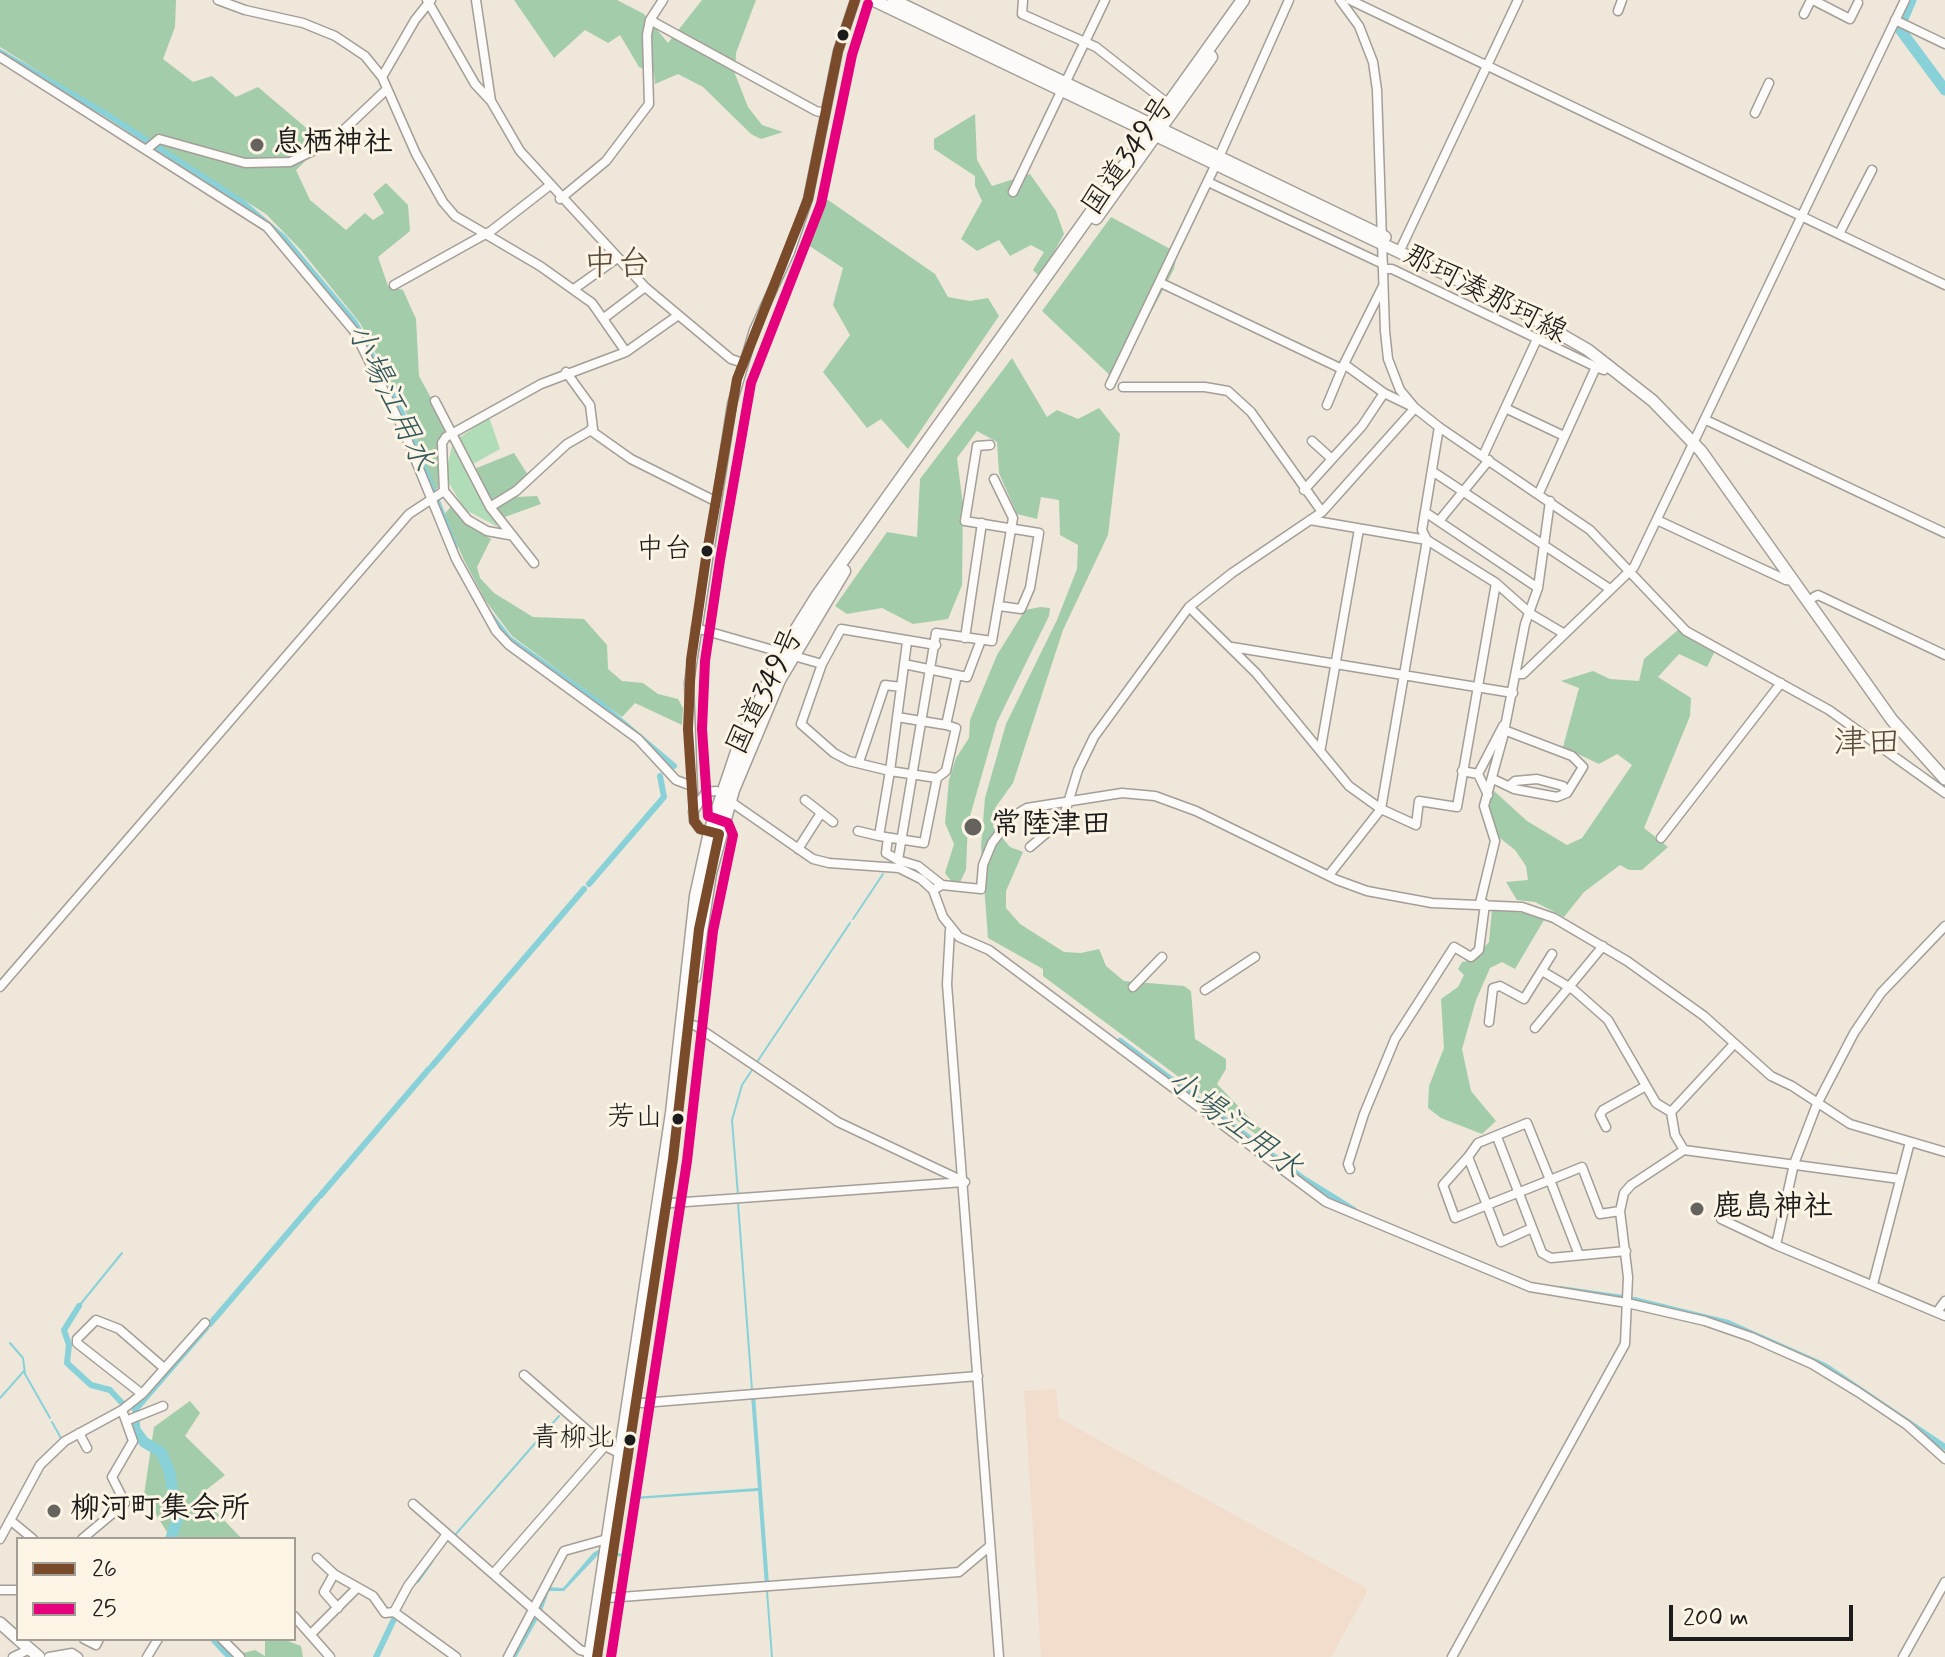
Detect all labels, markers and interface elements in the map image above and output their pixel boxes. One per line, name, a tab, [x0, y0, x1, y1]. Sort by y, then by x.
unlabelled marker	[835, 27, 851, 43]
street label: 国道349号	[1076, 90, 1184, 224]
place label: 息栖神社	[273, 127, 393, 163]
marker: 息栖神社	[248, 136, 266, 154]
street label: 那珂湊那珂線	[1396, 239, 1572, 353]
district label: 中台	[583, 247, 651, 287]
water label: 小場江用水	[336, 318, 440, 478]
place label: 中台	[636, 534, 692, 568]
marker: 中台	[699, 543, 715, 559]
street label: 国道349号	[721, 622, 813, 762]
district label: 津田	[1833, 726, 1901, 766]
place label: 常陸津田	[991, 809, 1111, 845]
marker: 常陸津田	[962, 816, 984, 838]
water label: 小場江用水	[1158, 1063, 1308, 1189]
place label: 芳山	[607, 1102, 663, 1136]
marker: 芳山	[670, 1111, 686, 1127]
place label: 鹿島神社	[1713, 1191, 1833, 1227]
marker: 鹿島神社	[1688, 1200, 1706, 1218]
place label: 青柳北	[531, 1423, 615, 1457]
marker: 青柳北	[622, 1432, 638, 1448]
place label: 柳河町集会所	[70, 1493, 250, 1529]
marker: 柳河町集会所	[45, 1502, 63, 1520]
legend	[16, 1537, 296, 1641]
text: 26	[92, 1554, 117, 1585]
scale bar	[1673, 1589, 1857, 1639]
text: 25	[92, 1594, 117, 1625]
text: 200 m	[1683, 1603, 1749, 1634]

